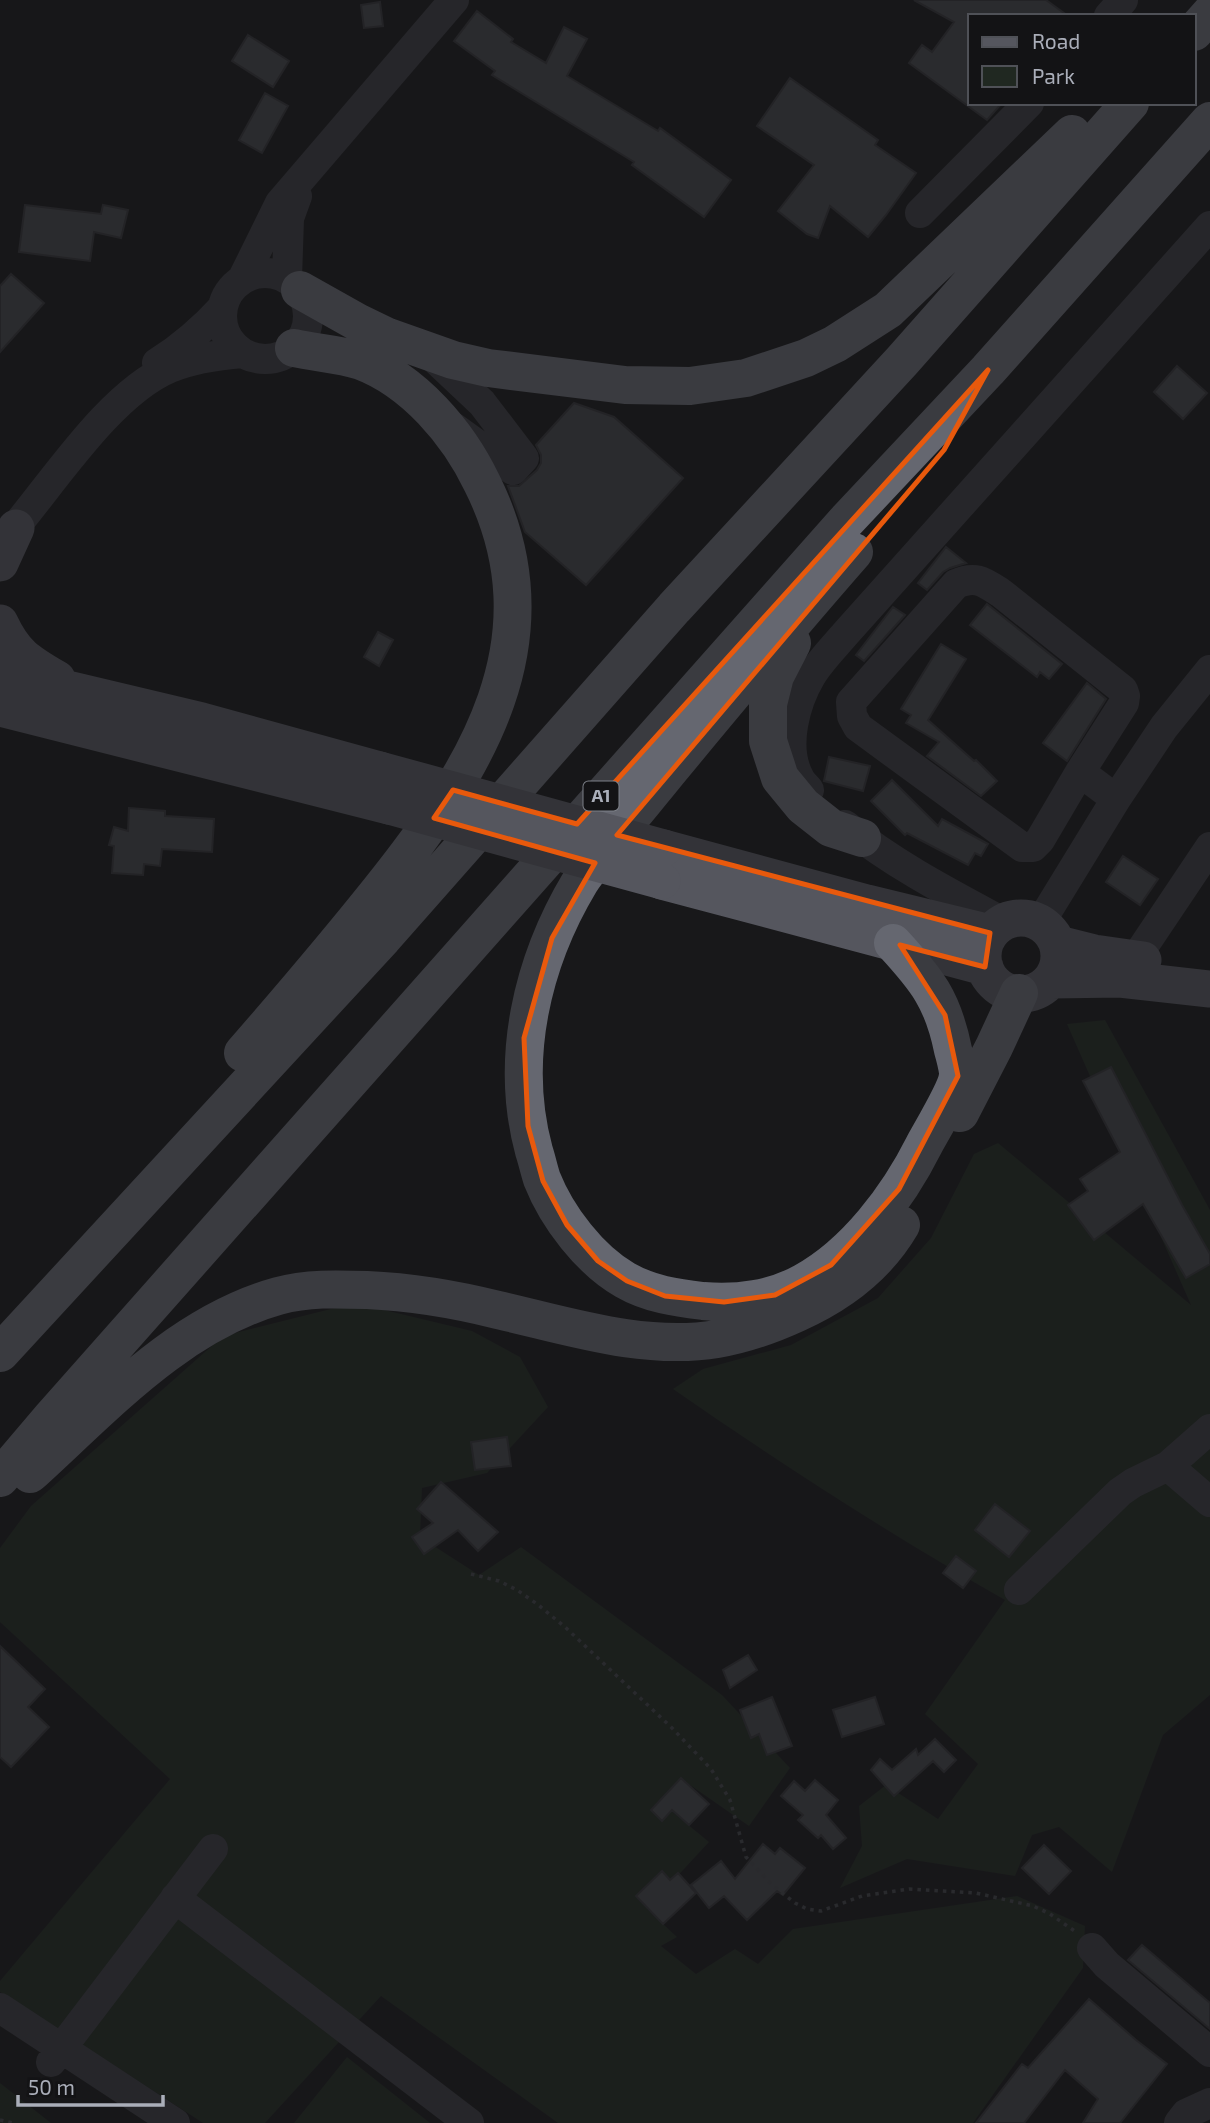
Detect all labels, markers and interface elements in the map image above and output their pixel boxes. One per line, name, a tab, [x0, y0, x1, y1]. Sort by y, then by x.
legend	[968, 14, 1196, 105]
text: Road	[1032, 28, 1080, 53]
text: Park	[1032, 63, 1075, 88]
road number: A1	[584, 782, 618, 810]
scale bar	[18, 2064, 163, 2108]
text: 50 m	[28, 2074, 75, 2099]

